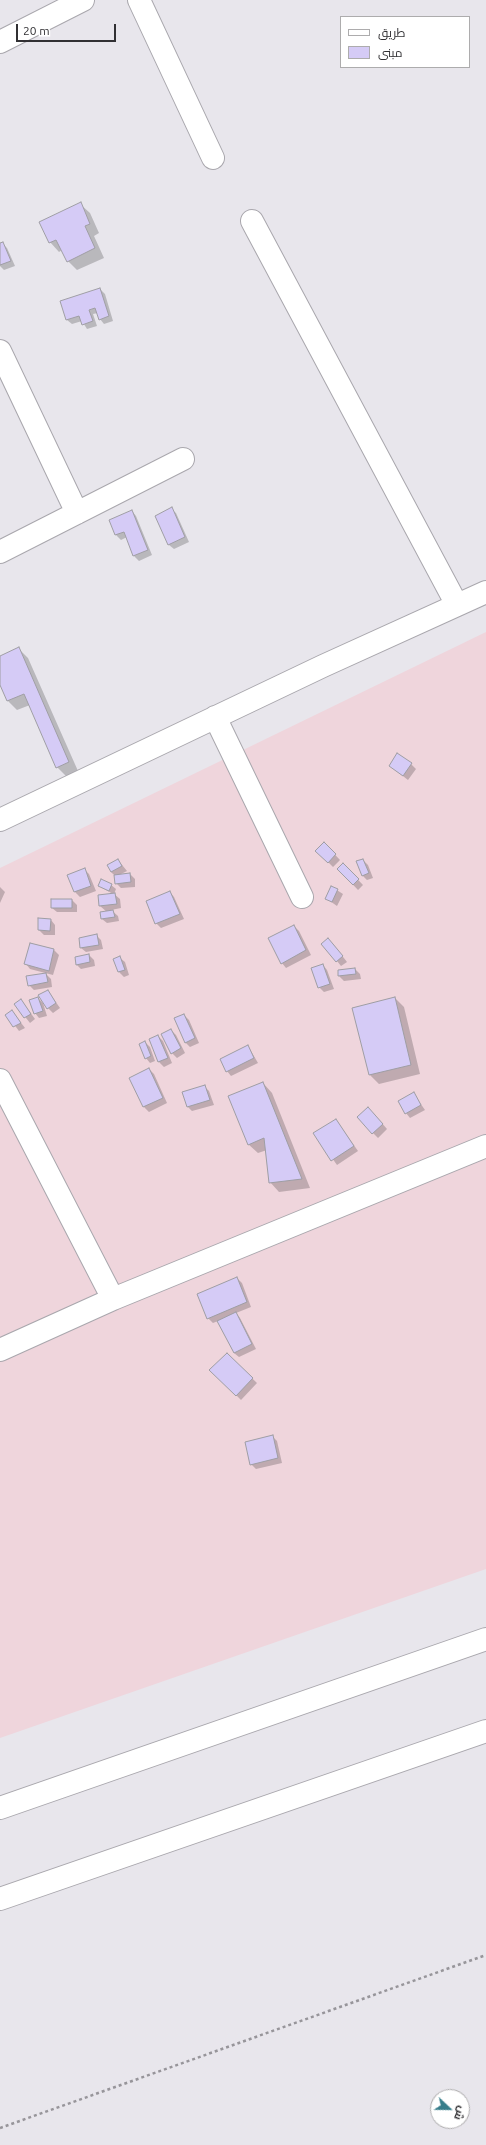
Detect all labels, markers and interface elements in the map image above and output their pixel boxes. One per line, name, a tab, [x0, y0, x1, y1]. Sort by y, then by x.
scale bar	[18, 16, 118, 42]
legend	[340, 16, 470, 68]
text: 20 m	[23, 24, 50, 37]
text: طريق	[378, 26, 405, 39]
text: مبنى	[378, 46, 403, 59]
north arrow	[430, 2089, 470, 2129]
text: ش	[452, 2104, 468, 2122]

